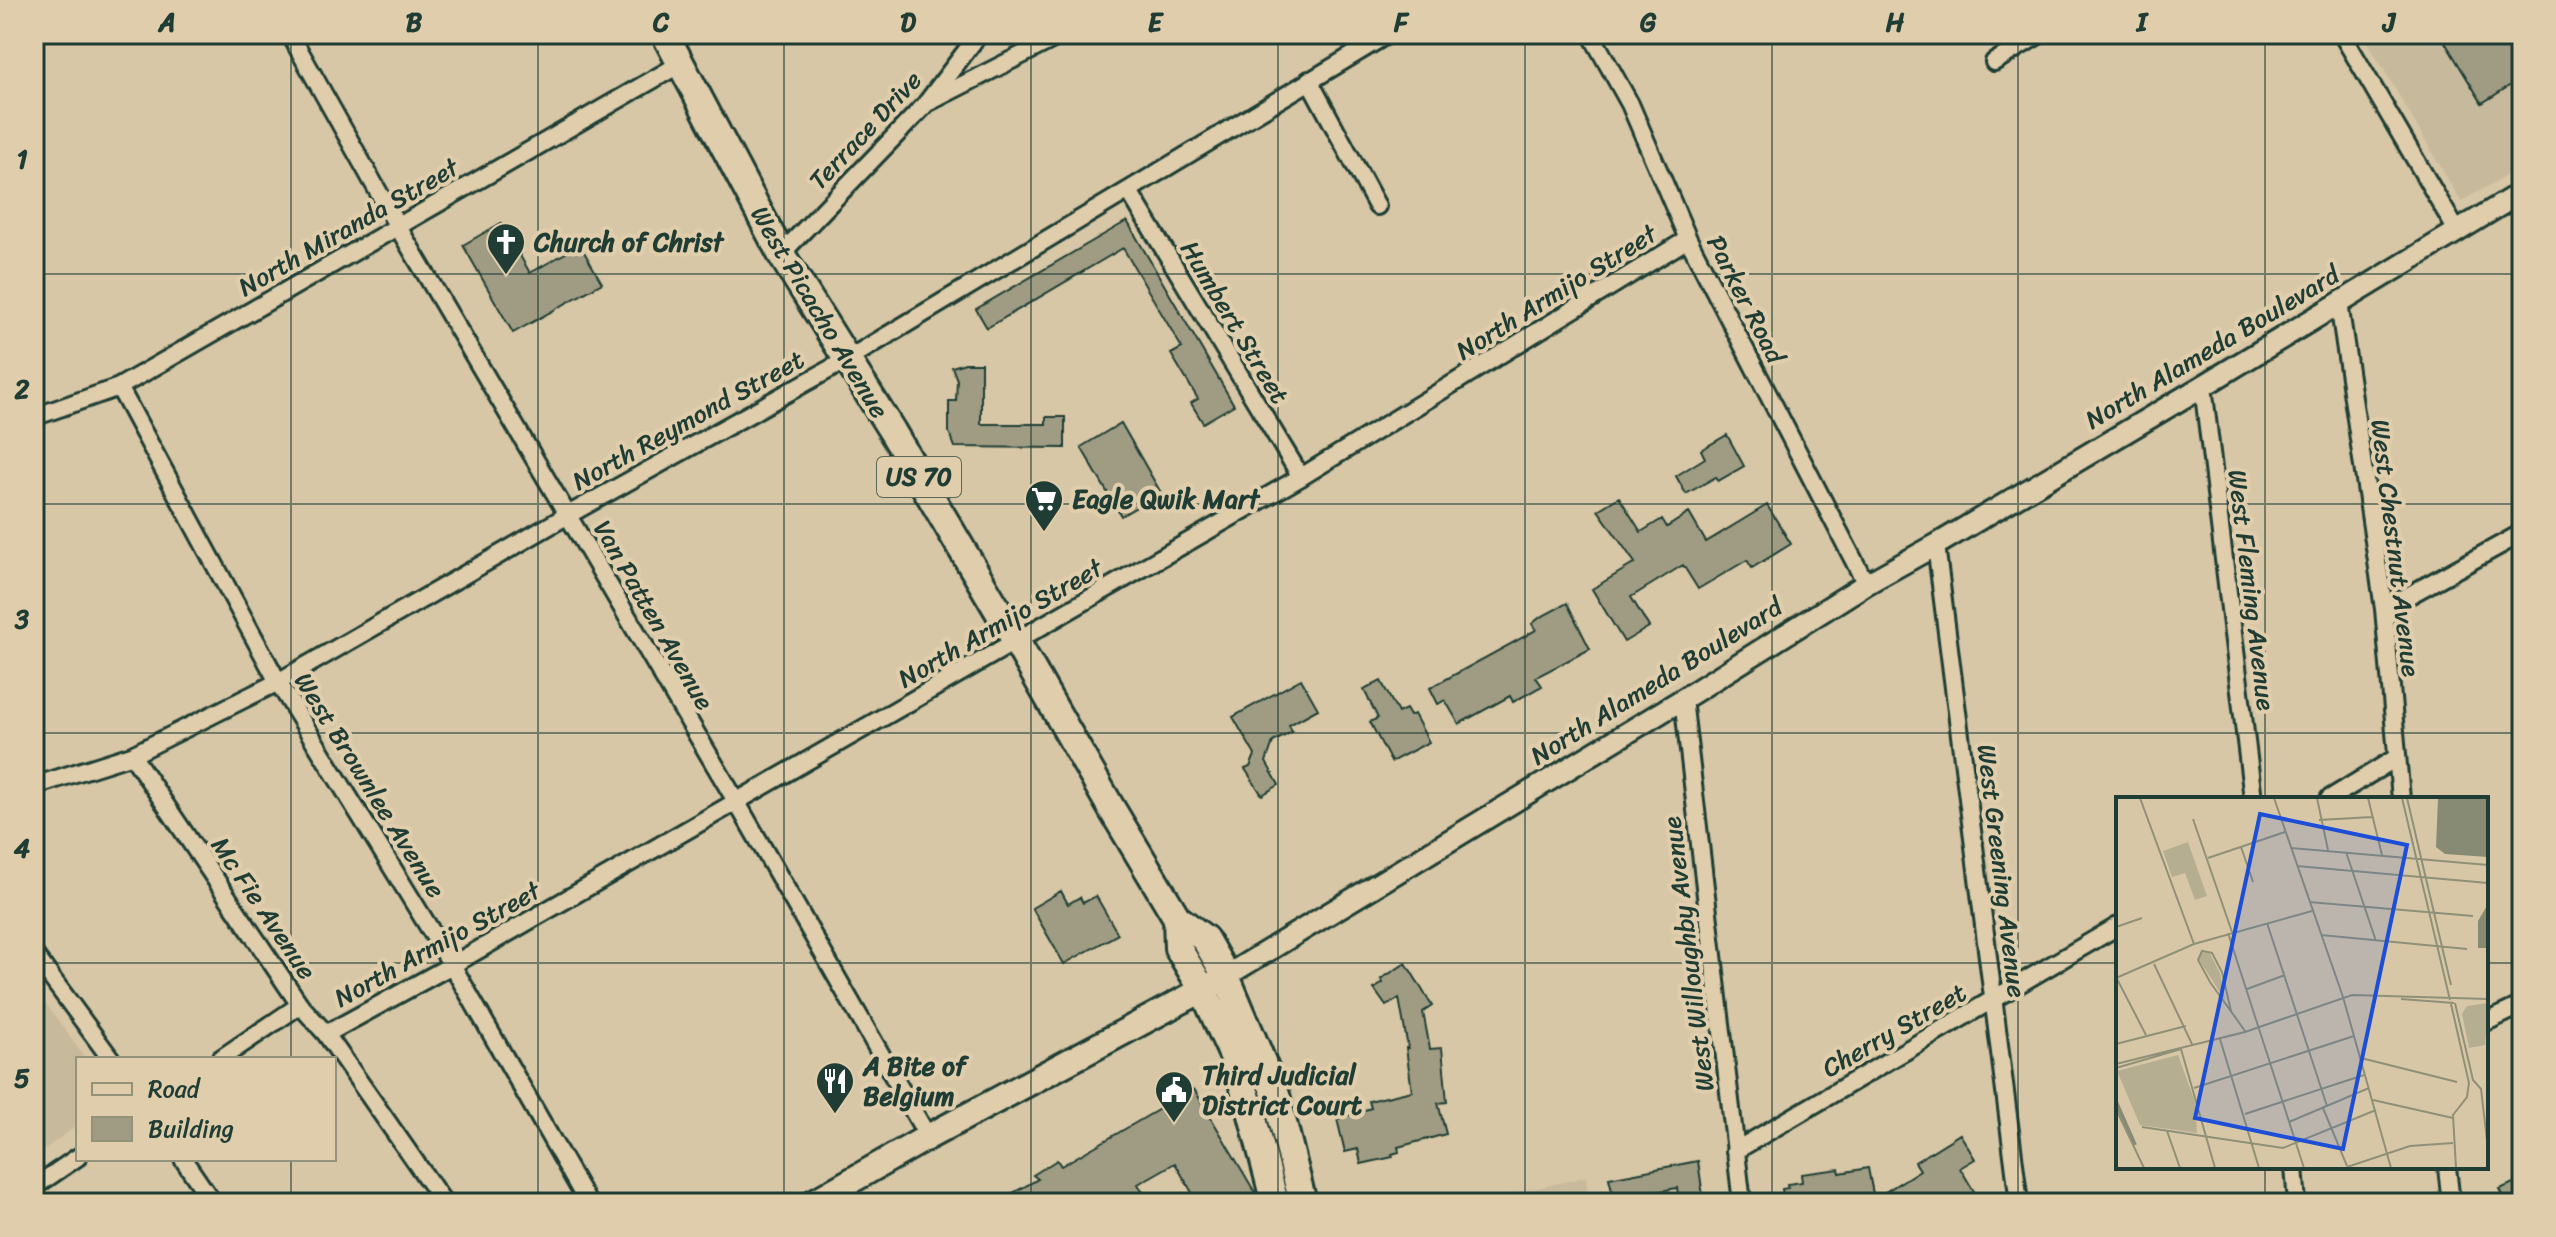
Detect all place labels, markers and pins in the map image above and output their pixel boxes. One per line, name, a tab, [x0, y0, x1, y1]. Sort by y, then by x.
place label: Church of Christ	[533, 219, 725, 265]
church icon: Church of Christ	[485, 221, 527, 276]
place label: Eagle Qwik Mart	[1072, 476, 1261, 522]
supermarket icon: Eagle Qwik Mart	[1023, 478, 1065, 533]
place label: A Bite of Belgium	[862, 1043, 970, 1119]
place label: Third Judicial District Court	[1202, 1052, 1363, 1128]
restaurant icon: A Bite of Belgium	[814, 1060, 856, 1115]
public building icon: Third Judicial District Court	[1153, 1069, 1195, 1124]

